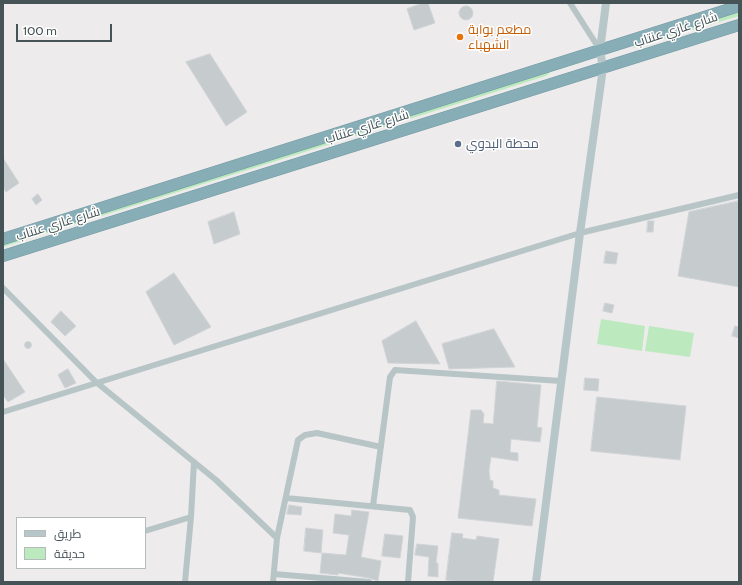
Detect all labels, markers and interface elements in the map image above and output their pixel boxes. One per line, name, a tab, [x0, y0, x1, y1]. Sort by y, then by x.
street label: شارع غازي عنتاب	[632, 9, 720, 51]
scale bar	[18, 16, 114, 42]
place label: مطعم بوابة الشهباء	[468, 22, 531, 53]
text: 100 m	[23, 23, 57, 38]
marker: مطعم بوابة الشهباء	[455, 32, 465, 42]
street label: شارع غازي عنتاب	[323, 107, 411, 147]
place label: محطة البدوي	[466, 136, 539, 152]
marker: محطة البدوي	[453, 139, 463, 149]
street label: شارع غازي عنتاب	[14, 204, 102, 244]
legend	[16, 517, 146, 569]
text: طريق	[54, 526, 81, 541]
text: حديقة	[54, 546, 85, 561]

